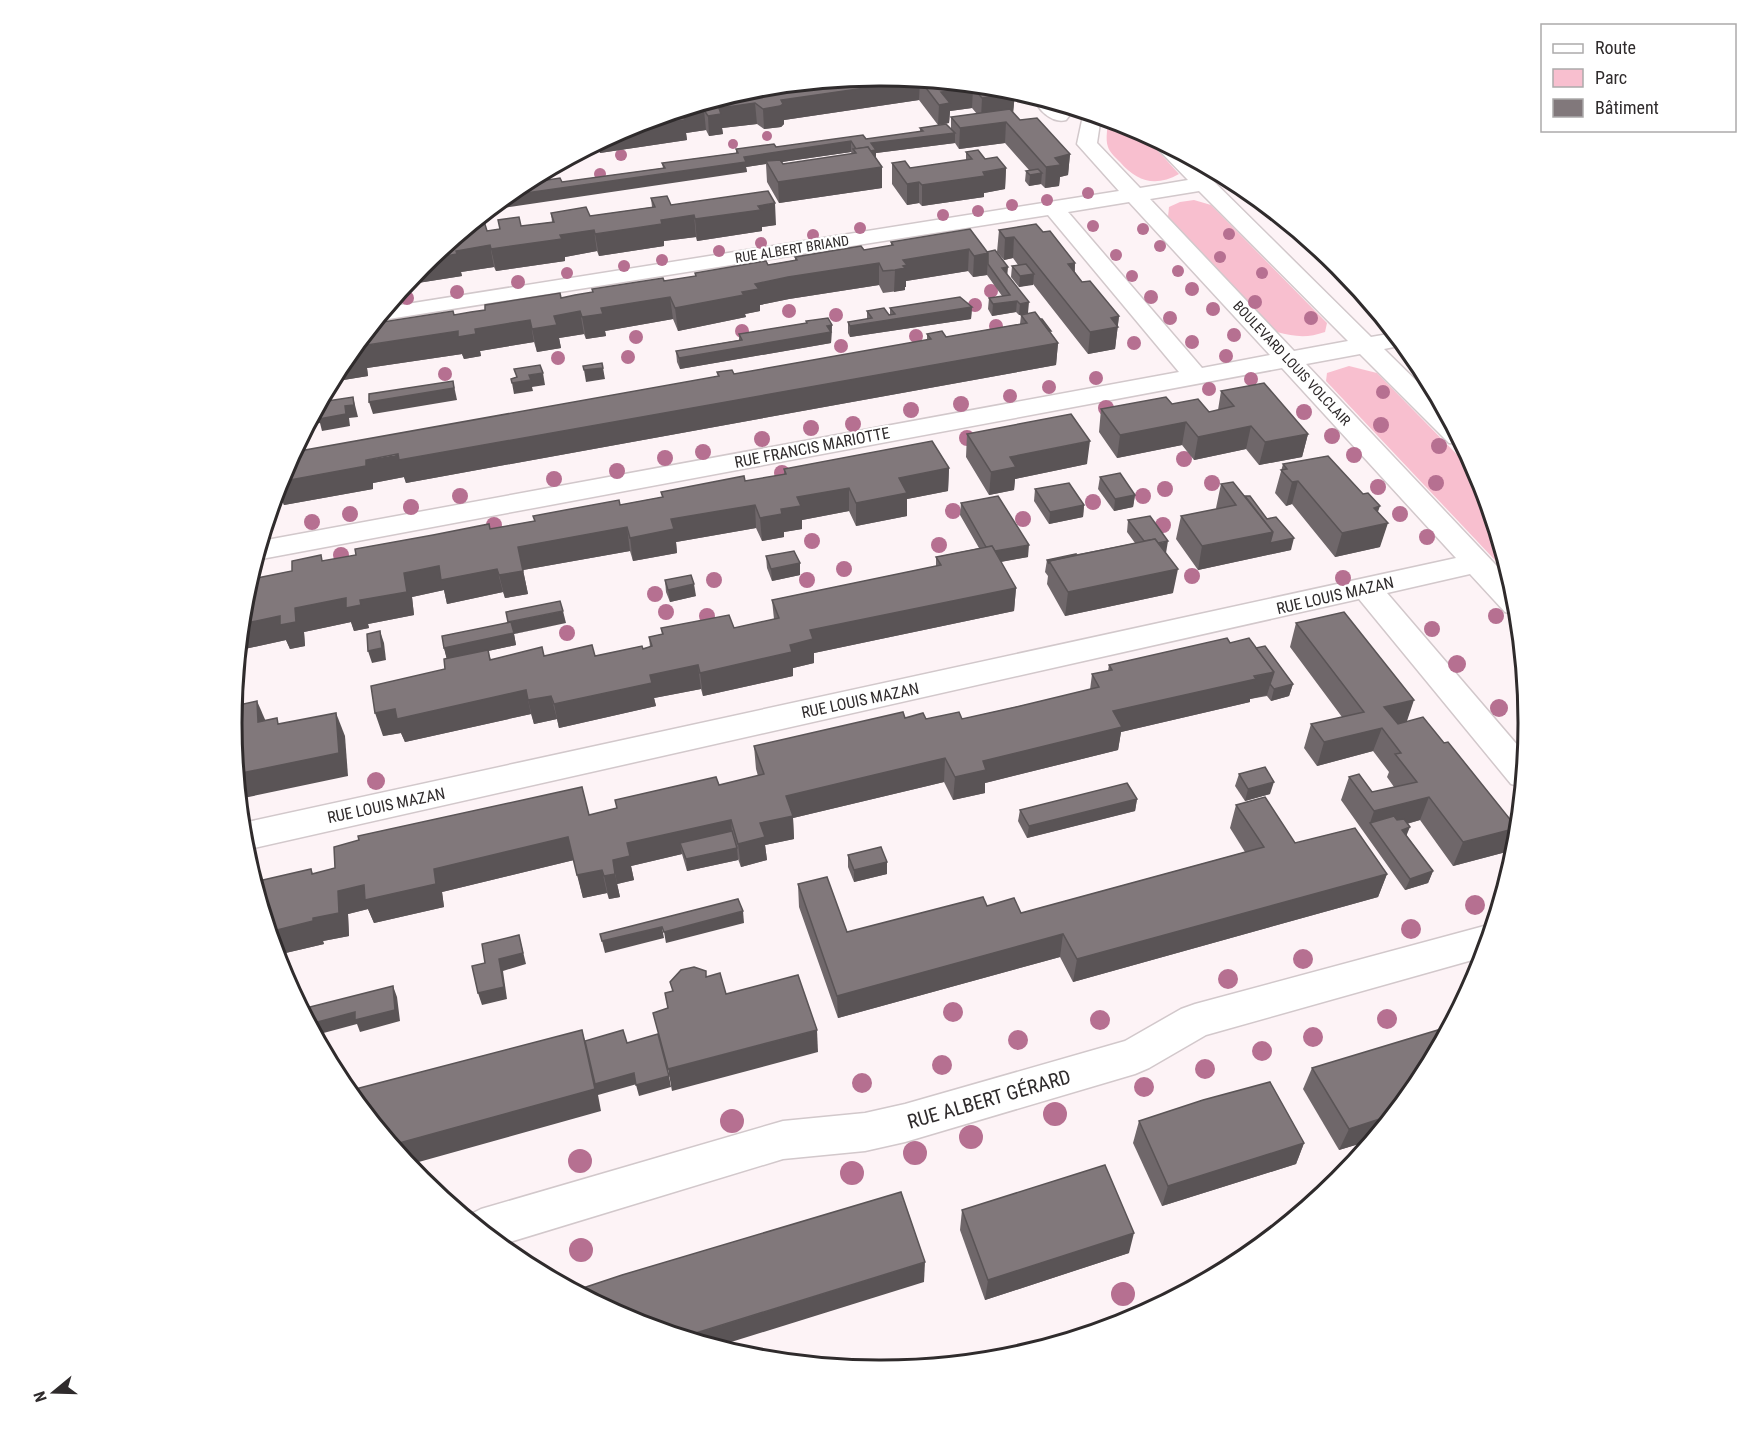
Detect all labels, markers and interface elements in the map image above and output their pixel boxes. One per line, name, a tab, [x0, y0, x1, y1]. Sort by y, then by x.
legend	[1541, 24, 1736, 132]
text: Route	[1595, 37, 1636, 58]
text: Parc	[1595, 67, 1627, 88]
text: Bâtiment	[1595, 97, 1659, 118]
street label: RUE ALBERT BRIAND	[734, 232, 850, 266]
street label: BOULEVARD LOUIS VOLCLAIR	[1230, 298, 1354, 429]
street label: RUE FRANCIS MARIOTTE	[733, 423, 891, 472]
street label: RUE LOUIS MAZAN	[1275, 573, 1396, 618]
street label: RUE LOUIS MAZAN	[800, 679, 921, 722]
street label: RUE LOUIS MAZAN	[326, 784, 447, 827]
street label: RUE ALBERT GÉRARD	[905, 1064, 1073, 1134]
north arrow	[24, 1362, 84, 1422]
text: N	[30, 1389, 51, 1404]

